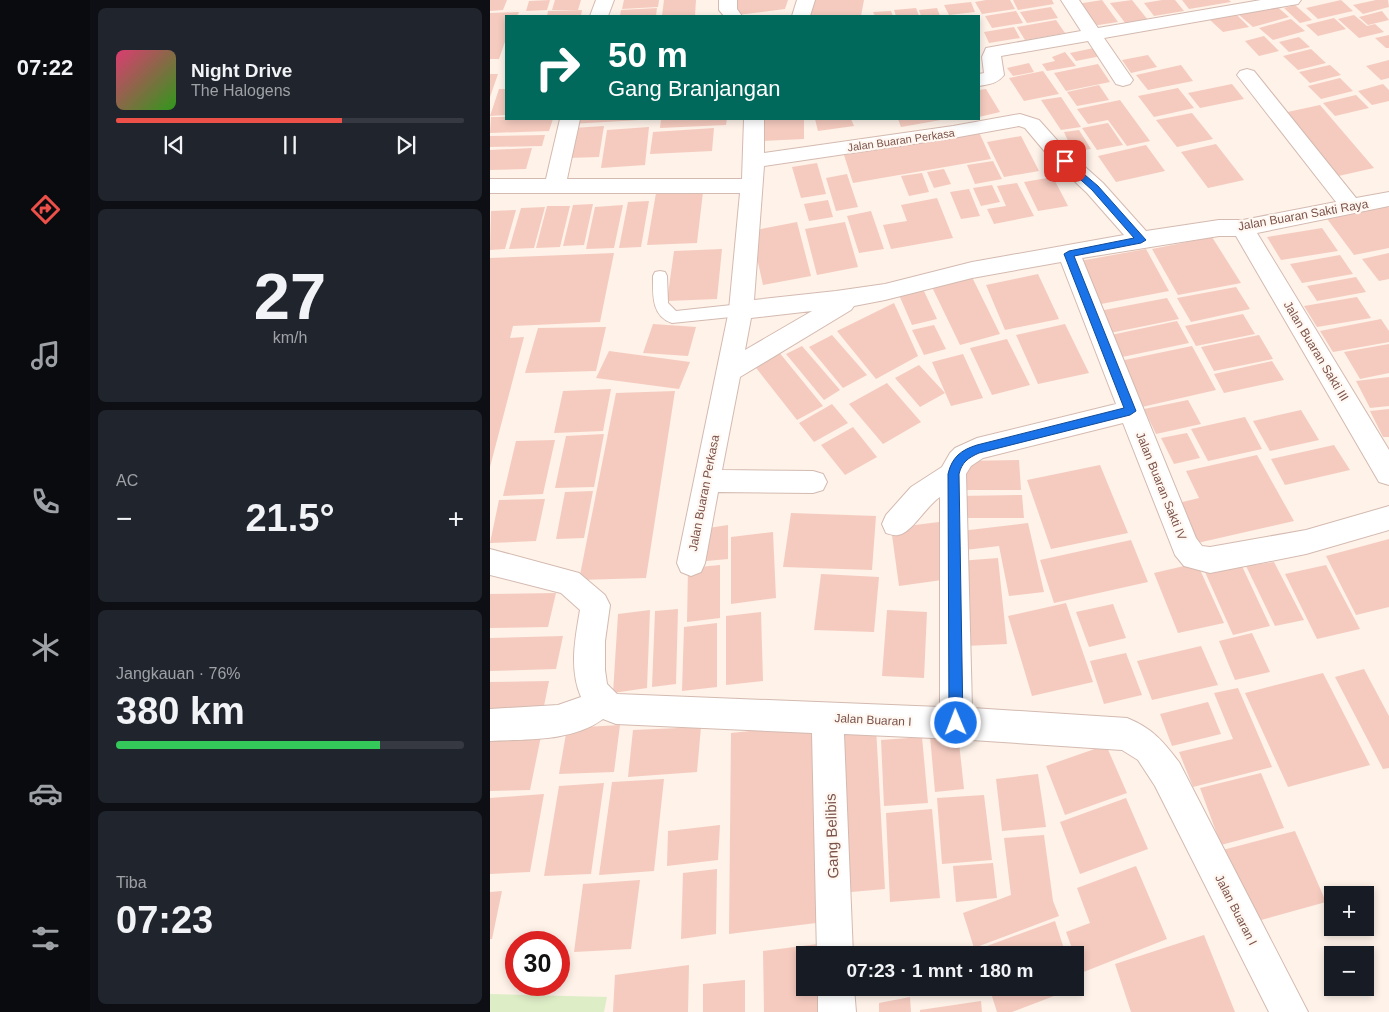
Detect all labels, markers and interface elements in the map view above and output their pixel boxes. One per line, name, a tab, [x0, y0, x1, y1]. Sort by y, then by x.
icon: right	[525, 35, 590, 100]
text: 50 m	[608, 35, 688, 74]
text: 07:22	[17, 55, 73, 80]
text: Night Drive	[191, 60, 292, 81]
text: Gang Branjangan	[608, 76, 780, 101]
text: The Halogens	[191, 82, 291, 99]
street label: Jalan Buaran Perkasa	[847, 126, 956, 153]
icon: previous	[160, 131, 188, 159]
icon: pause	[276, 131, 304, 159]
icon: next	[392, 131, 420, 159]
pin	[1044, 140, 1086, 182]
icon: arrive	[1051, 147, 1079, 175]
icon: directions	[28, 192, 63, 227]
street label: Jalan Buaran Sakti Raya	[1237, 197, 1370, 233]
text: 27	[254, 260, 326, 333]
street label: Jalan Buaran Sakti III	[1281, 299, 1351, 403]
text: km/h	[273, 329, 307, 346]
icon: music	[28, 338, 63, 373]
street label: Jalan Buaran Sakti IV	[1133, 430, 1189, 542]
street label: Jalan Buaran Perkasa	[686, 433, 722, 552]
text: AC	[116, 472, 138, 489]
icon: phone	[28, 484, 63, 519]
text: 21.5°	[245, 497, 335, 539]
text: −	[116, 503, 132, 534]
text: +	[448, 503, 464, 534]
icon: climate	[28, 630, 63, 665]
text: Jangkauan · 76%	[116, 665, 241, 682]
text: 380 km	[116, 690, 245, 732]
position arrow	[929, 696, 981, 748]
street label: Jalan Buaran I	[834, 711, 912, 729]
icon: car	[28, 776, 63, 811]
street label: Gang Belibis	[822, 793, 841, 879]
street label: Jalan Buaran I	[1212, 872, 1260, 948]
text: Tiba	[116, 874, 147, 891]
map controls	[1324, 886, 1374, 996]
button: +	[1324, 886, 1374, 936]
text: 07:23	[116, 899, 213, 941]
icon: filters	[28, 921, 63, 956]
speed limit sign: 30	[505, 931, 570, 996]
button: −	[1324, 946, 1374, 996]
text: 07:23 · 1 mnt · 180 m	[847, 960, 1033, 981]

